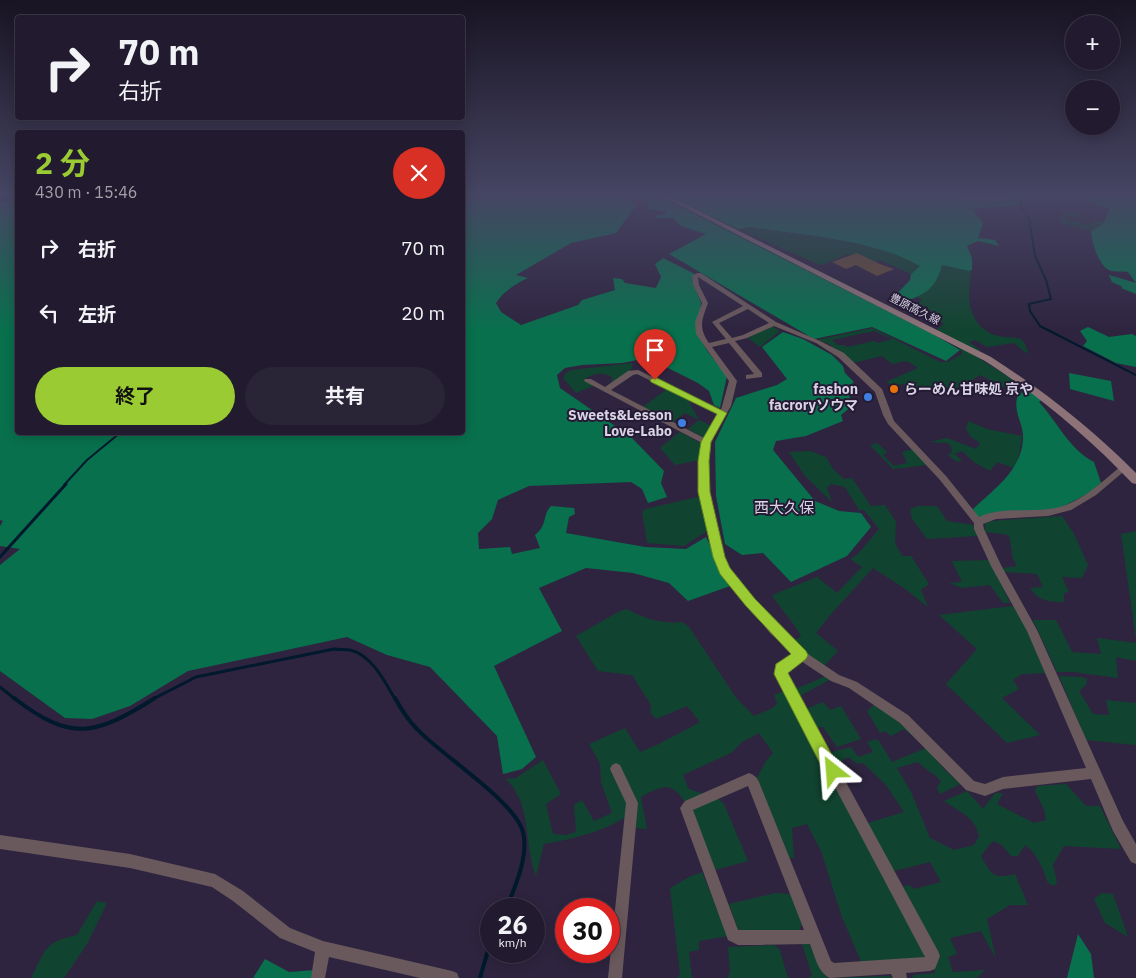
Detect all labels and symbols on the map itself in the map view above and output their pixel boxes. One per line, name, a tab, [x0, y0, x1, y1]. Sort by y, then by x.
street label: 豊原高久線	[887, 290, 943, 328]
pin	[634, 329, 676, 380]
place label: fashon facroryソウマ	[769, 380, 858, 414]
place label: らーめん甘味処 京や	[904, 380, 1033, 398]
marker: らーめん甘味処 京や	[888, 383, 900, 395]
marker: fashon facroryソウマ	[862, 391, 874, 403]
place label: Sweets&Lesson Love-Labo	[568, 406, 672, 440]
marker: Sweets&Lesson Love-Labo	[676, 417, 688, 429]
district label: 西大久保	[754, 498, 814, 517]
position arrow	[806, 744, 858, 796]
speed limit sign: 30	[555, 898, 620, 963]

